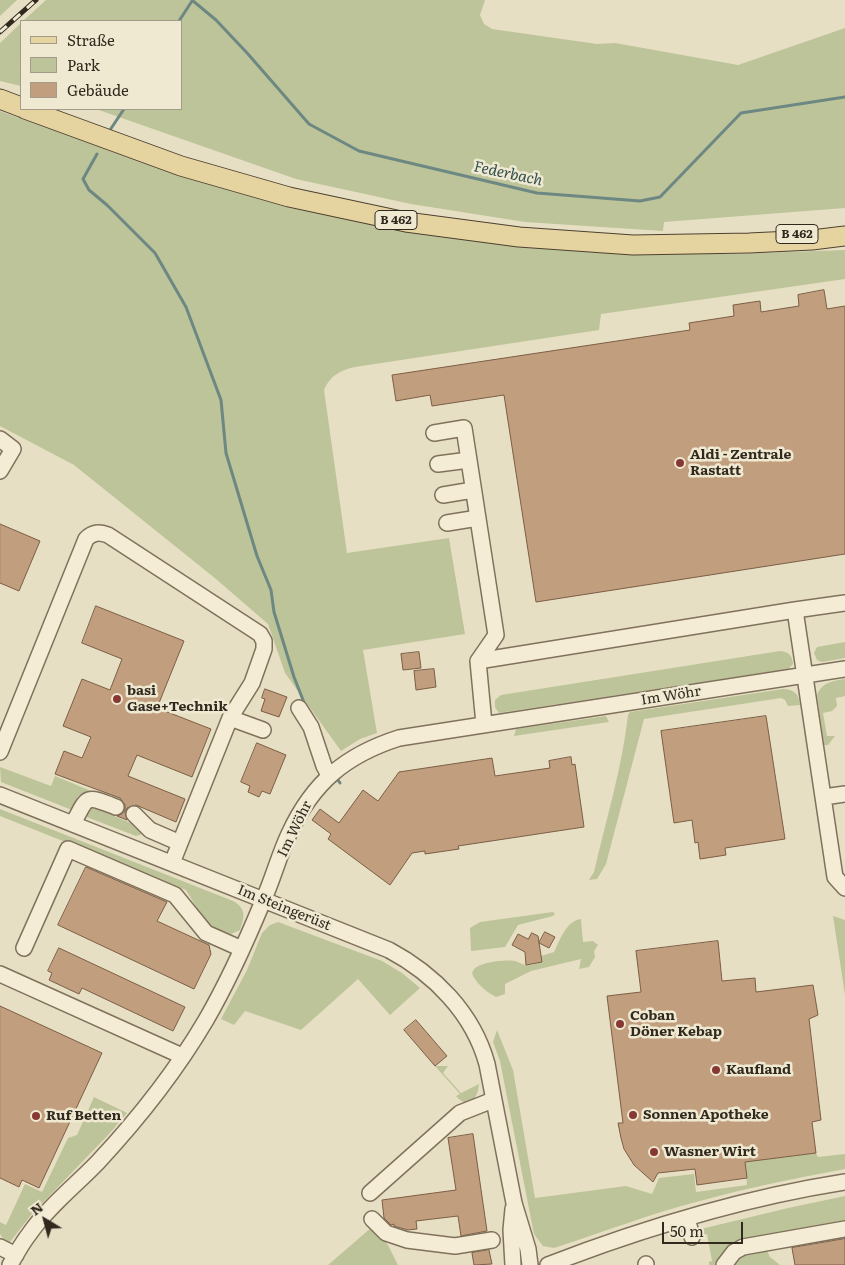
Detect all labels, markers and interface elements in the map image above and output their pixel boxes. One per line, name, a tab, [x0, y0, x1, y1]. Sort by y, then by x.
legend	[20, 20, 182, 110]
text: Straße	[67, 28, 115, 51]
text: Park	[67, 53, 100, 76]
text: Gebäude	[67, 78, 129, 101]
water label: Federbach	[472, 158, 544, 190]
road number: B 462	[375, 210, 417, 230]
road number: B 462	[776, 224, 818, 243]
place label: Aldi - Zentrale Rastatt	[690, 447, 791, 480]
marker: Aldi - Zentrale Rastatt	[674, 457, 686, 469]
place label: basi Gase+Technik	[127, 683, 228, 716]
street label: Im Wöhr	[640, 683, 702, 709]
marker: basi Gase+Technik	[111, 693, 123, 705]
street label: Im Wöhr	[274, 798, 316, 860]
street label: Im Steingerüst	[235, 882, 333, 934]
place label: Coban Döner Kebap	[630, 1008, 722, 1040]
marker: Coban Döner Kebap	[614, 1018, 626, 1030]
place label: Kaufland	[726, 1062, 791, 1078]
marker: Kaufland	[710, 1064, 722, 1076]
place label: Sonnen Apotheke	[643, 1107, 769, 1123]
place label: Ruf Betten	[46, 1108, 121, 1124]
marker: Sonnen Apotheke	[627, 1109, 639, 1121]
marker: Ruf Betten	[30, 1110, 42, 1122]
place label: Wasner Wirt	[664, 1144, 756, 1160]
marker: Wasner Wirt	[648, 1146, 660, 1158]
north arrow	[20, 1195, 70, 1245]
text: N	[25, 1196, 47, 1220]
scale bar	[665, 1212, 746, 1244]
text: 50 m	[670, 1219, 704, 1242]

